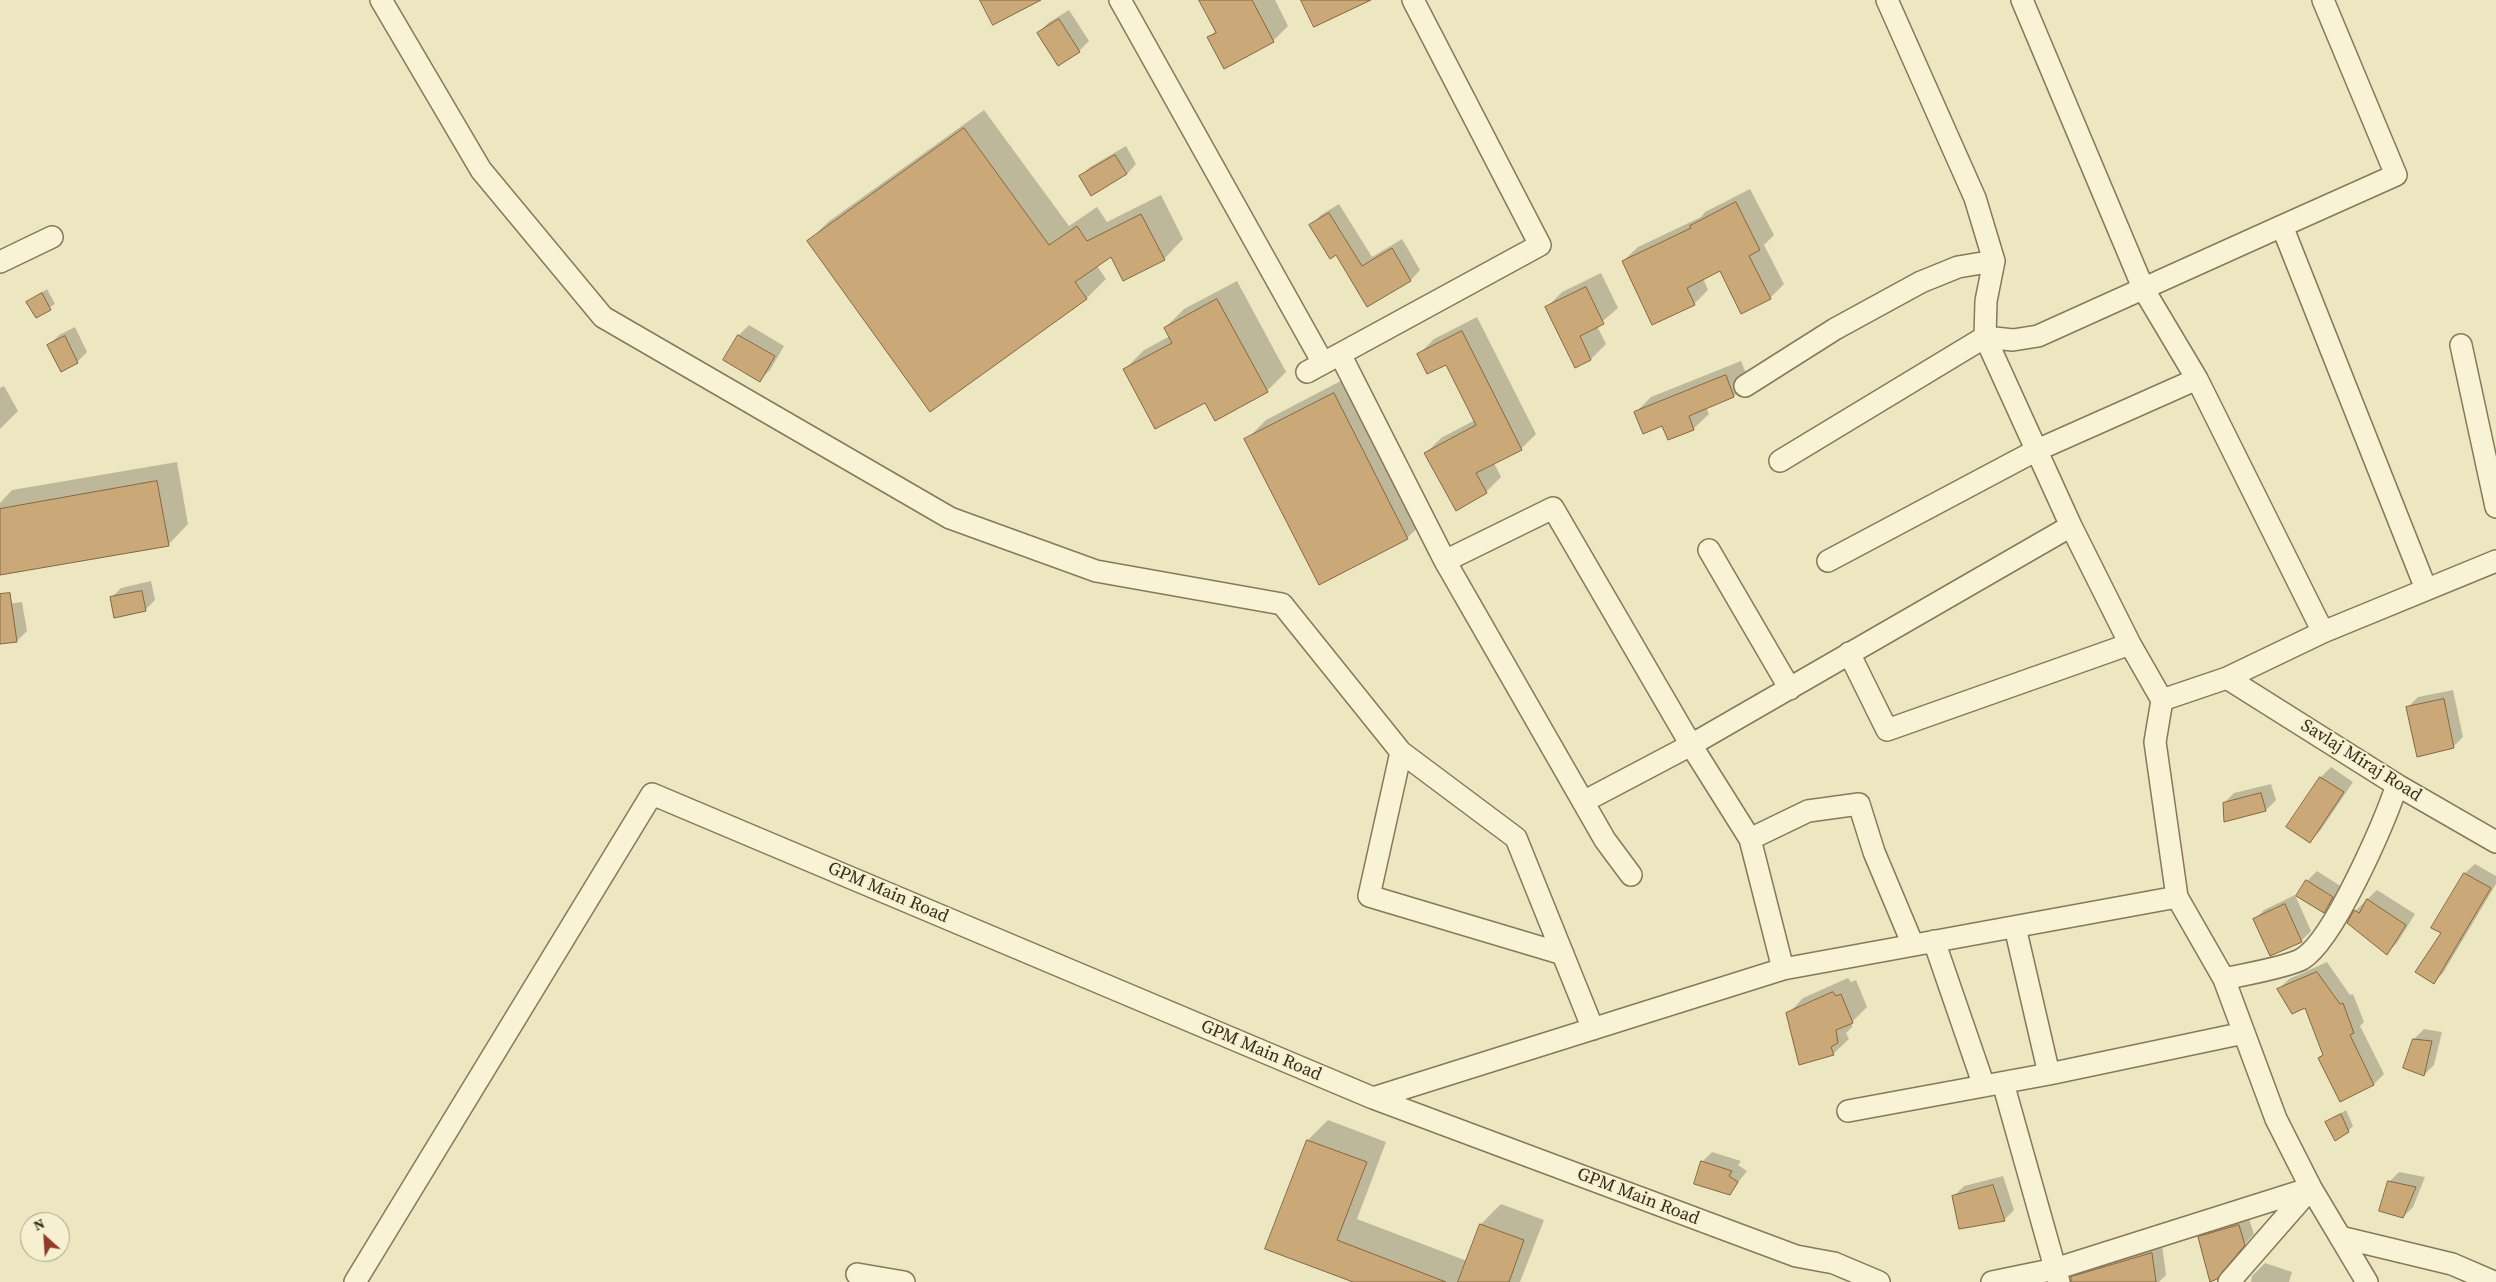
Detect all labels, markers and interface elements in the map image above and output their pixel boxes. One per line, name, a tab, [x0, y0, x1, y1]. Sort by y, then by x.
street label: Savlaj Miraj Road	[2297, 715, 2425, 807]
street label: GPM Main Road	[824, 858, 952, 928]
street label: GPM Main Road	[1197, 1016, 1325, 1086]
street label: GPM Main Road	[1574, 1164, 1702, 1230]
north arrow	[20, 1212, 70, 1262]
text: N	[30, 1213, 48, 1236]

